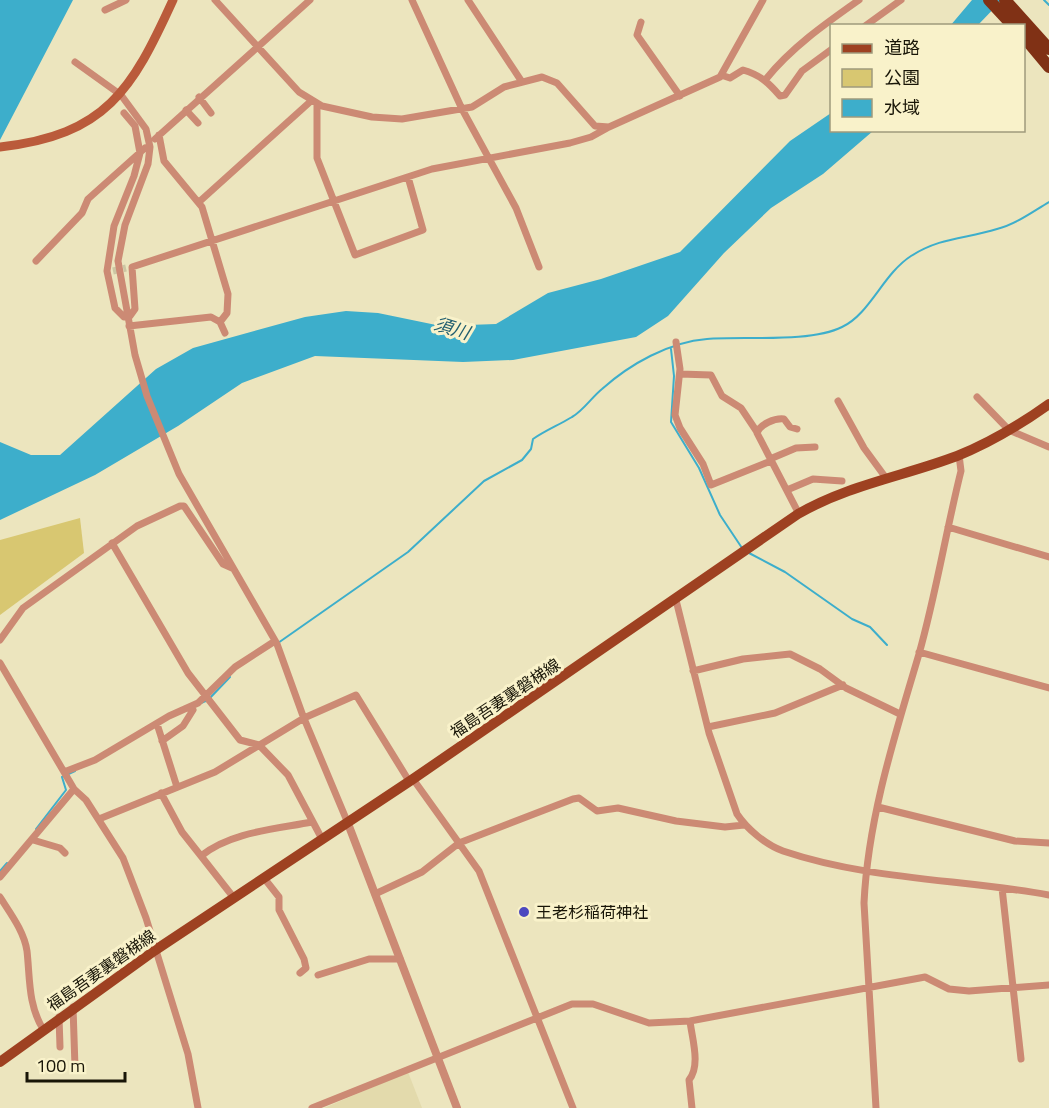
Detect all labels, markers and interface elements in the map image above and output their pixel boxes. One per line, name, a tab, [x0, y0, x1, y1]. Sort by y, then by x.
legend	[830, 24, 1025, 132]
text: 道路	[884, 34, 920, 61]
text: 公園	[884, 64, 920, 91]
text: 水域	[884, 94, 920, 121]
water label: 須川	[431, 310, 475, 347]
street label: 福島吾妻裏磐梯線	[445, 652, 565, 744]
place label: 王老杉稲荷神社	[536, 900, 648, 924]
marker: 王老杉稲荷神社	[517, 905, 531, 919]
street label: 福島吾妻裏磐梯線	[42, 923, 160, 1017]
scale bar	[27, 1045, 124, 1083]
text: 100 m	[36, 1052, 85, 1079]

